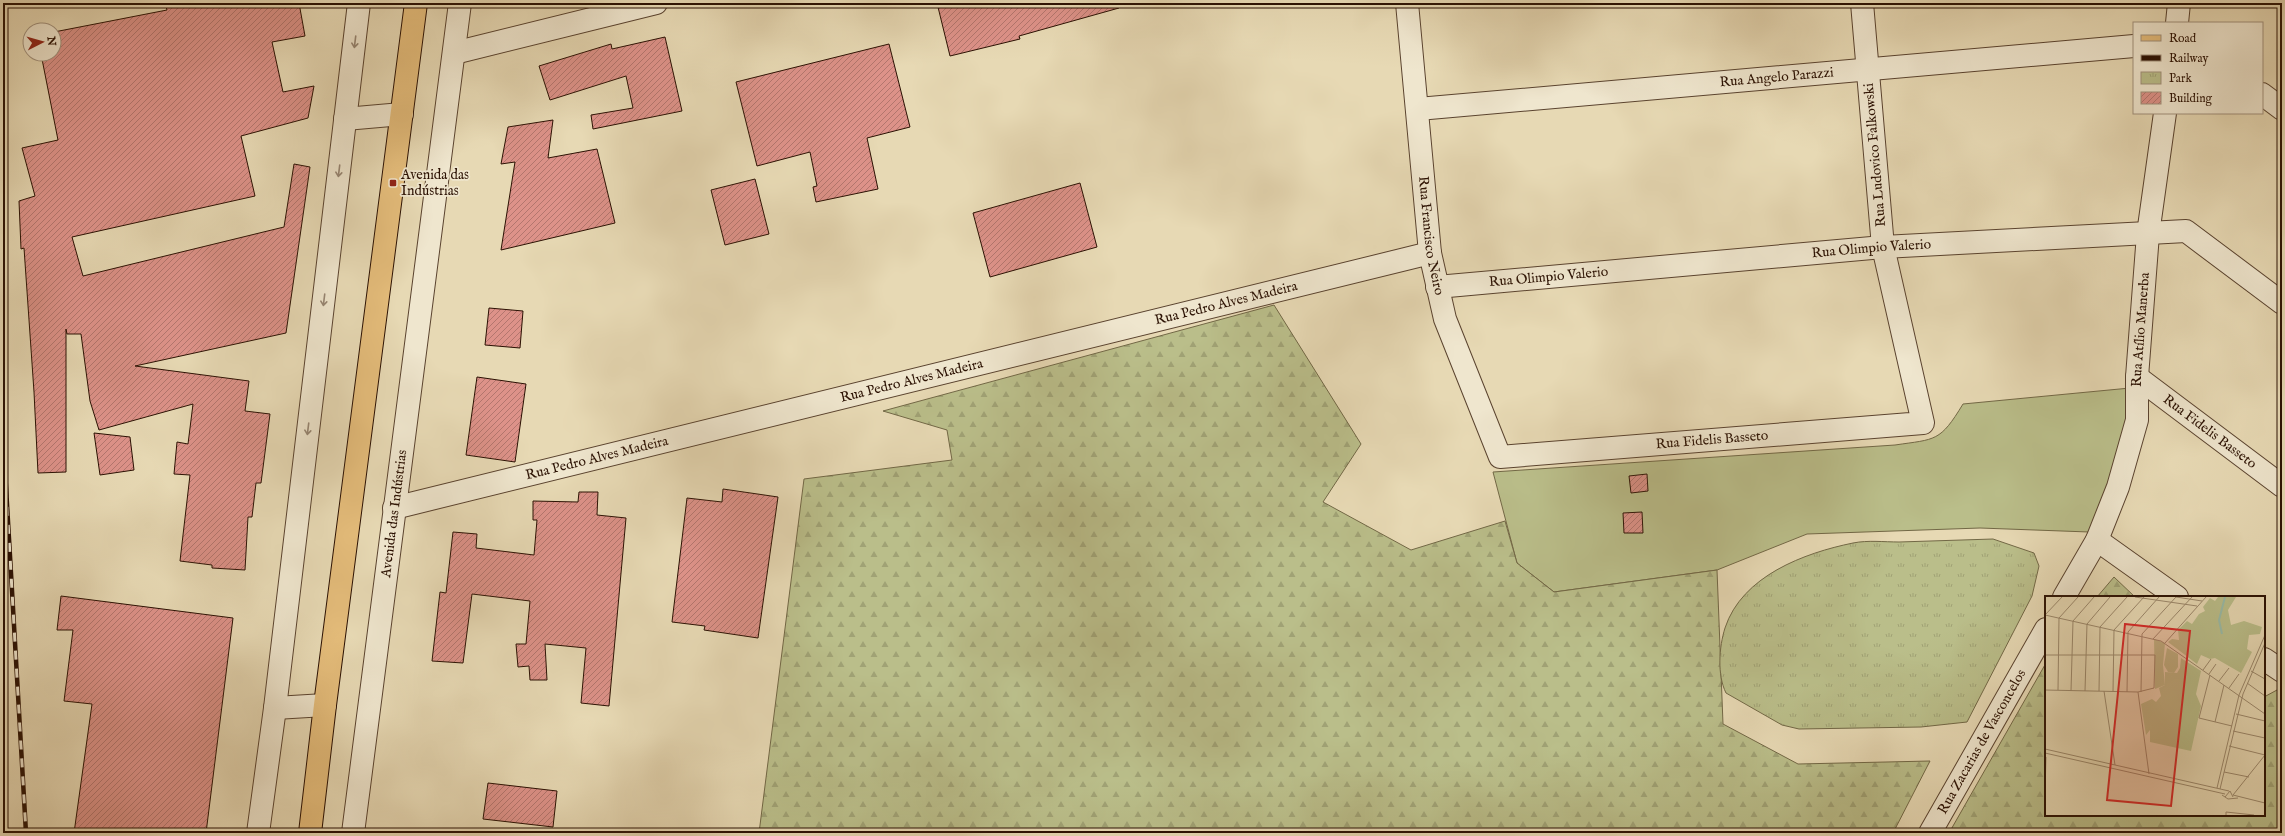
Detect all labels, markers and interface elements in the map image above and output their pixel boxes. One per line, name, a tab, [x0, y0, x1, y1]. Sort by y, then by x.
north arrow	[22, 22, 62, 62]
legend	[2133, 22, 2263, 114]
text: Road	[2169, 31, 2197, 46]
text: N	[43, 35, 58, 47]
one-way arrow	[351, 35, 359, 48]
text: Railway	[2169, 51, 2208, 66]
street label: Rua Angelo Parazzi	[1719, 63, 1835, 91]
text: Park	[2169, 71, 2192, 86]
street label: Rua Ludovico Falkowski	[1860, 82, 1890, 228]
text: Building	[2169, 91, 2213, 106]
one-way arrow	[335, 164, 343, 177]
place label: Avenida das Indústrias	[400, 166, 469, 200]
street label: Rua Francisco Neiro	[1414, 175, 1448, 297]
marker: Avenida das Indústrias	[388, 178, 398, 188]
street label: Rua Olimpio Valerio	[1811, 235, 1932, 262]
street label: Rua Olimpio Valerio	[1488, 263, 1609, 291]
street label: Rua Atílio Manerba	[2128, 271, 2154, 387]
street label: Rua Pedro Alves Madeira	[1153, 277, 1300, 329]
one-way arrow	[320, 293, 327, 306]
street label: Rua Pedro Alves Madeira	[838, 354, 986, 407]
street label: Rua Fidelis Basseto	[2159, 391, 2261, 473]
one-way arrow	[304, 422, 312, 435]
street label: Rua Fidelis Basseto	[1655, 426, 1769, 453]
street label: Rua Pedro Alves Madeira	[524, 432, 671, 484]
street label: Avenida das Indústrias	[377, 449, 411, 580]
inset map	[2045, 596, 2265, 816]
street label: Rua Zacarias de Vasconcelos	[1934, 666, 2030, 817]

